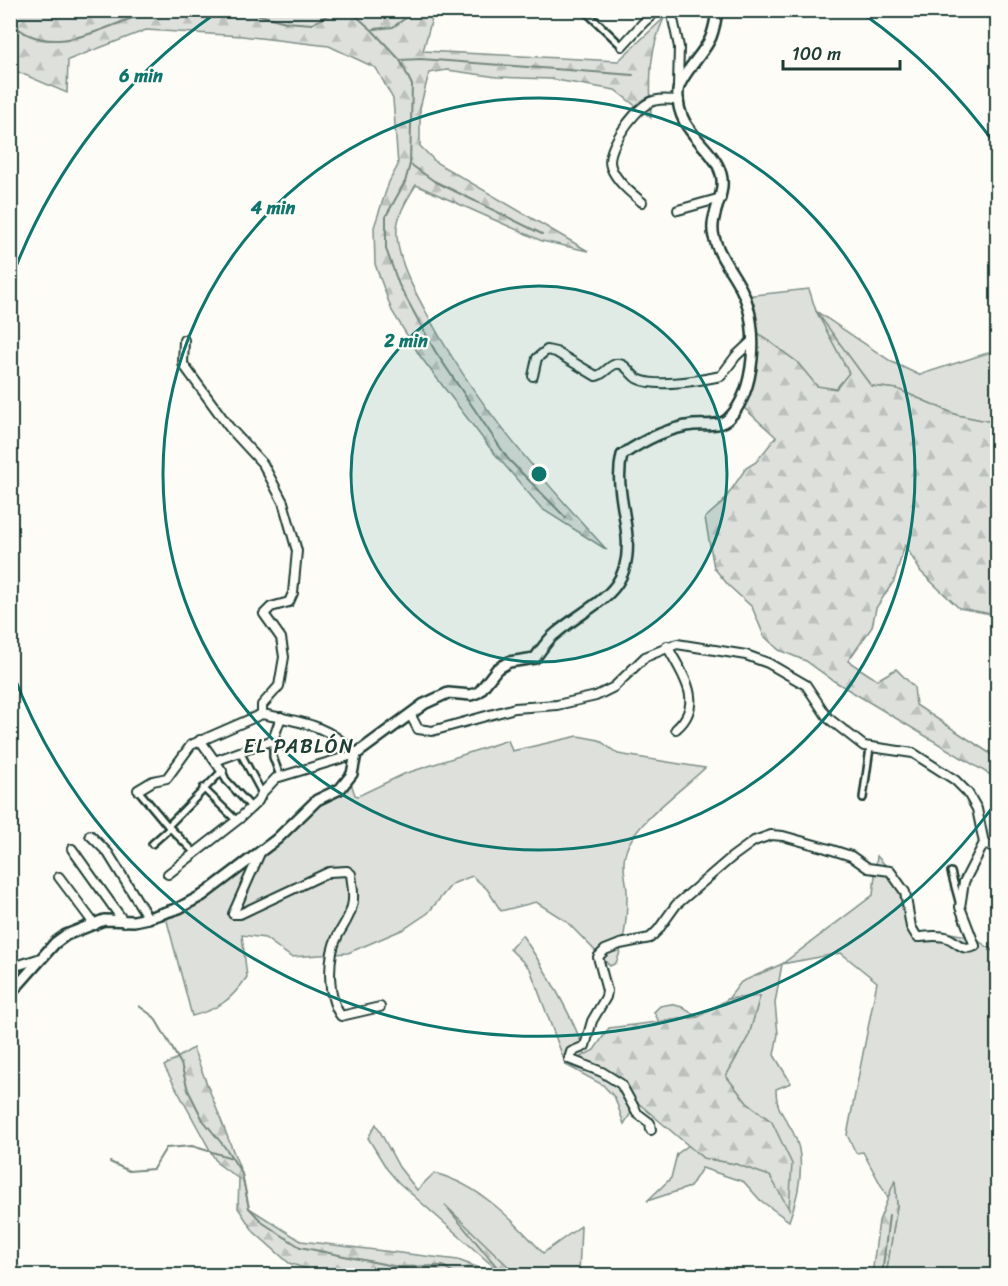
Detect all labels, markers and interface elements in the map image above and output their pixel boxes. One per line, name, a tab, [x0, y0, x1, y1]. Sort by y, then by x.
scale bar	[783, 33, 900, 71]
text: 100 m	[792, 38, 841, 70]
text: 6 min	[118, 60, 163, 92]
text: 4 min	[250, 192, 296, 224]
text: 2 min	[383, 325, 428, 357]
centre of rings	[529, 464, 549, 484]
district label: EL PABLÓN	[243, 729, 355, 764]

